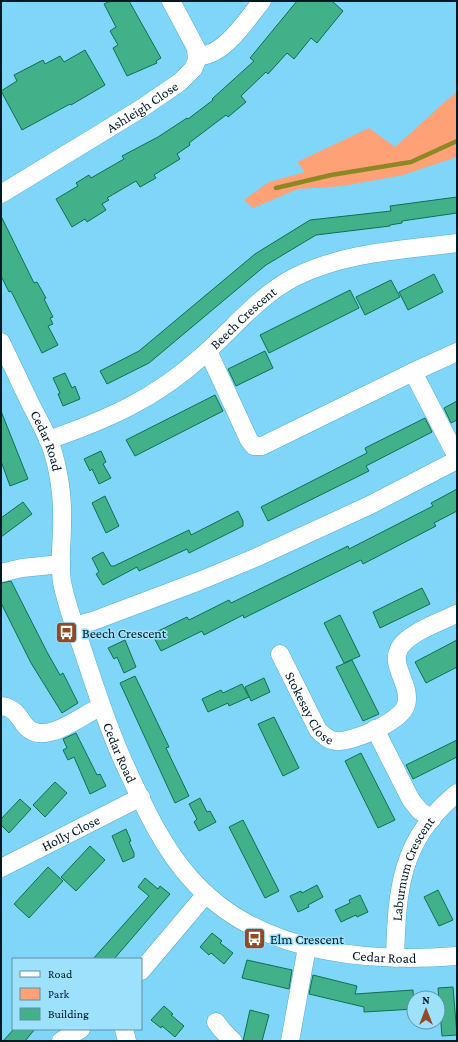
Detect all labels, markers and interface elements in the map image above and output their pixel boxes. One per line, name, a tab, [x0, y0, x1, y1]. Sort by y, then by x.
street label: Ashleigh Close	[104, 78, 181, 136]
street label: Beech Crescent	[207, 283, 280, 352]
street label: Cedar Road	[27, 407, 66, 473]
bus stop icon: Beech Crescent	[54, 620, 80, 646]
place label: Beech Crescent	[82, 625, 167, 641]
street label: Stokesay Close	[282, 669, 336, 748]
street label: Cedar Road	[100, 720, 140, 786]
street label: Holly Close	[39, 811, 102, 854]
street label: Laburnum Crescent	[389, 813, 438, 922]
bus stop icon: Elm Crescent	[241, 926, 267, 952]
place label: Elm Crescent	[270, 931, 344, 947]
street label: Cedar Road	[351, 947, 417, 966]
legend	[12, 958, 142, 1030]
text: Road	[48, 967, 73, 981]
text: Park	[48, 987, 70, 1001]
north arrow	[406, 990, 446, 1030]
text: N	[422, 994, 430, 1006]
text: Building	[48, 1007, 89, 1021]

